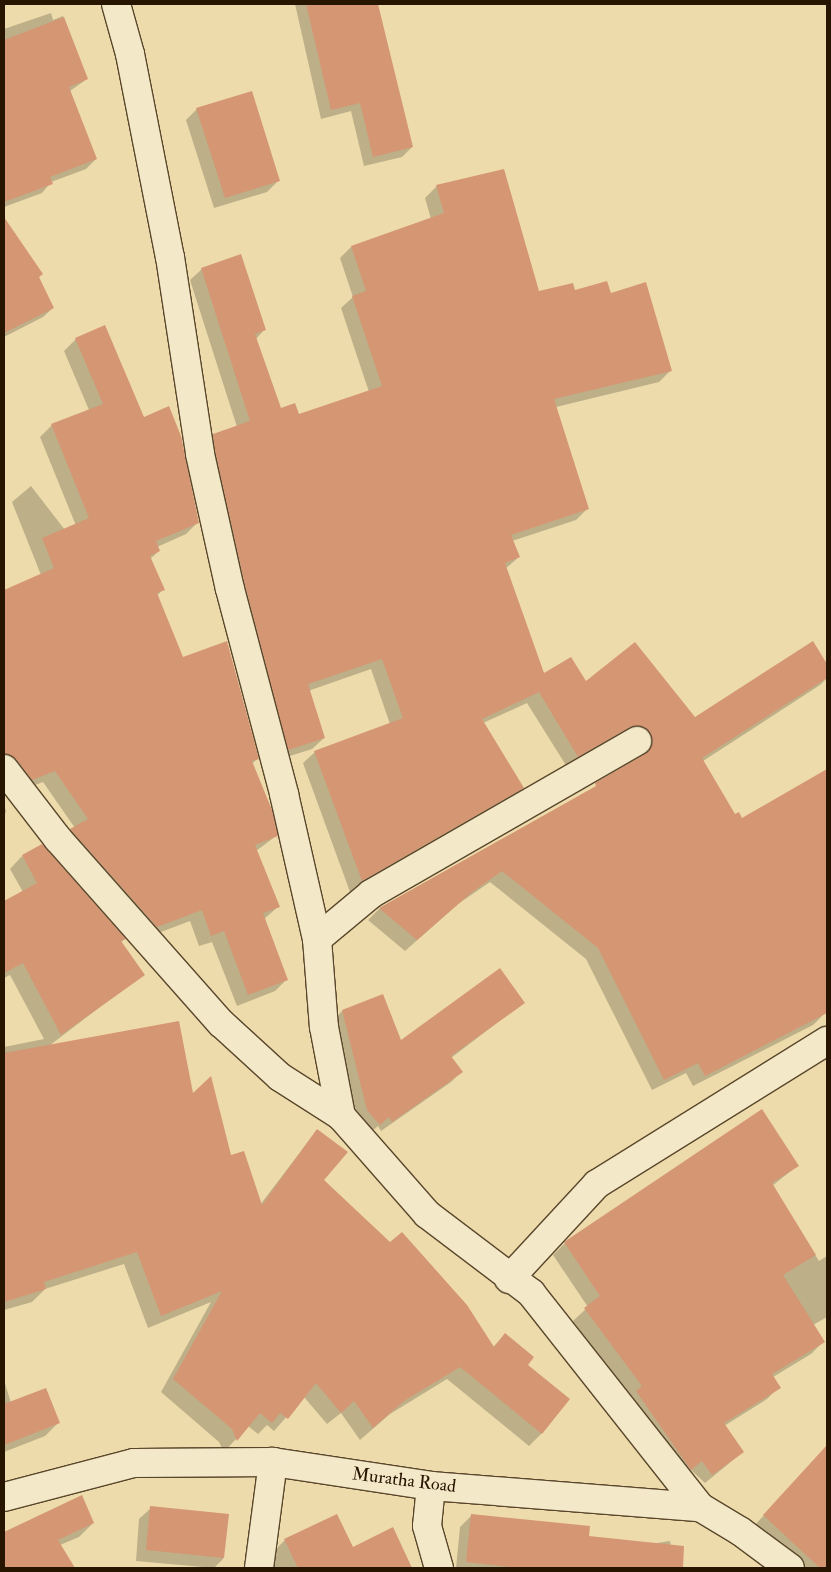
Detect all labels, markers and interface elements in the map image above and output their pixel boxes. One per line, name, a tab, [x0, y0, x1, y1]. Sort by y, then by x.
street label: Muratha Road	[351, 1464, 457, 1498]

